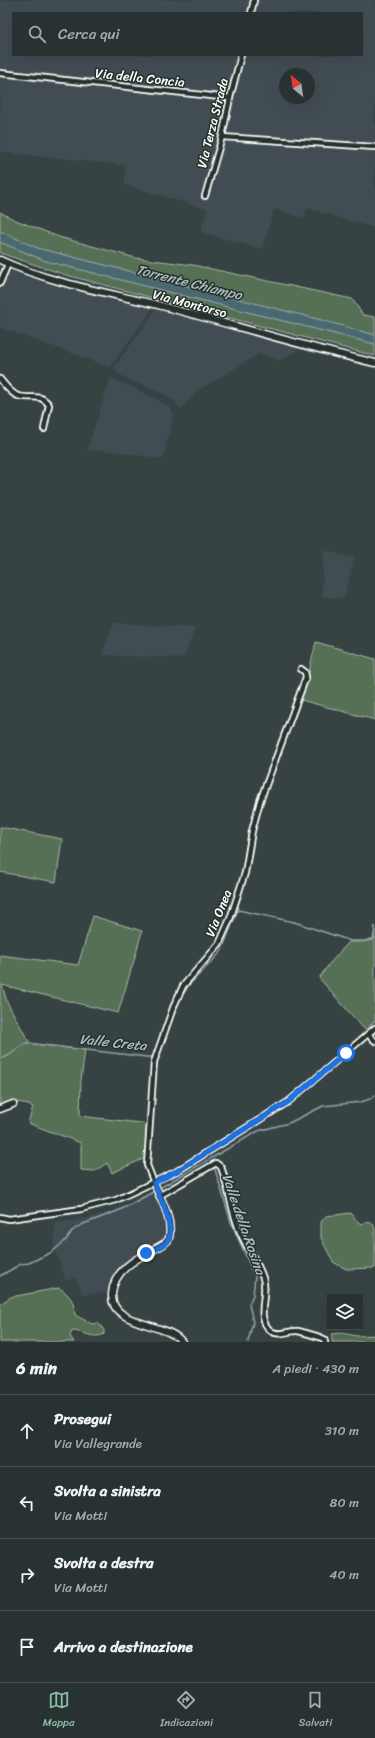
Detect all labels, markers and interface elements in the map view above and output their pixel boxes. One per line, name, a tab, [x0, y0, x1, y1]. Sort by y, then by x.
search box	[12, 12, 363, 56]
text: Cerca qui	[58, 21, 120, 47]
icon: search	[26, 23, 48, 45]
street label: Via della Concia	[94, 61, 186, 94]
north arrow	[279, 68, 315, 104]
street label: Via Terza Strada	[190, 75, 235, 171]
water label: Torrente Chiampo	[133, 257, 246, 308]
street label: Via Montorso	[150, 283, 230, 325]
street label: Via Onea	[199, 886, 239, 940]
water label: Valle Creta	[78, 1027, 149, 1059]
route start	[337, 1044, 355, 1062]
water label: Valle della Rosina	[214, 1170, 273, 1279]
route end	[137, 1244, 155, 1262]
map controls	[327, 1294, 363, 1330]
button: layers	[327, 1294, 363, 1330]
text: 6 min	[16, 1353, 57, 1383]
text: A piedi · 430 m	[272, 1357, 359, 1380]
text: Prosegui	[54, 1406, 111, 1432]
text: 310 m	[325, 1419, 359, 1442]
icon: ahead	[16, 1420, 38, 1442]
text: Via Vallegrande	[54, 1432, 142, 1455]
text: Svolta a sinistra	[54, 1478, 161, 1504]
text: 80 m	[330, 1491, 359, 1514]
icon: left	[16, 1492, 38, 1514]
text: Via Motti	[54, 1504, 107, 1527]
text: Svolta a destra	[54, 1550, 153, 1576]
text: 40 m	[329, 1563, 359, 1586]
icon: right	[16, 1564, 38, 1586]
text: Via Motti	[54, 1576, 107, 1599]
text: Arrivo a destinazione	[54, 1634, 193, 1660]
icon: arrive	[16, 1636, 38, 1658]
tab: Mappa	[43, 1689, 74, 1732]
tab: Indicazioni	[160, 1689, 213, 1732]
tab: Salvati	[299, 1689, 332, 1732]

